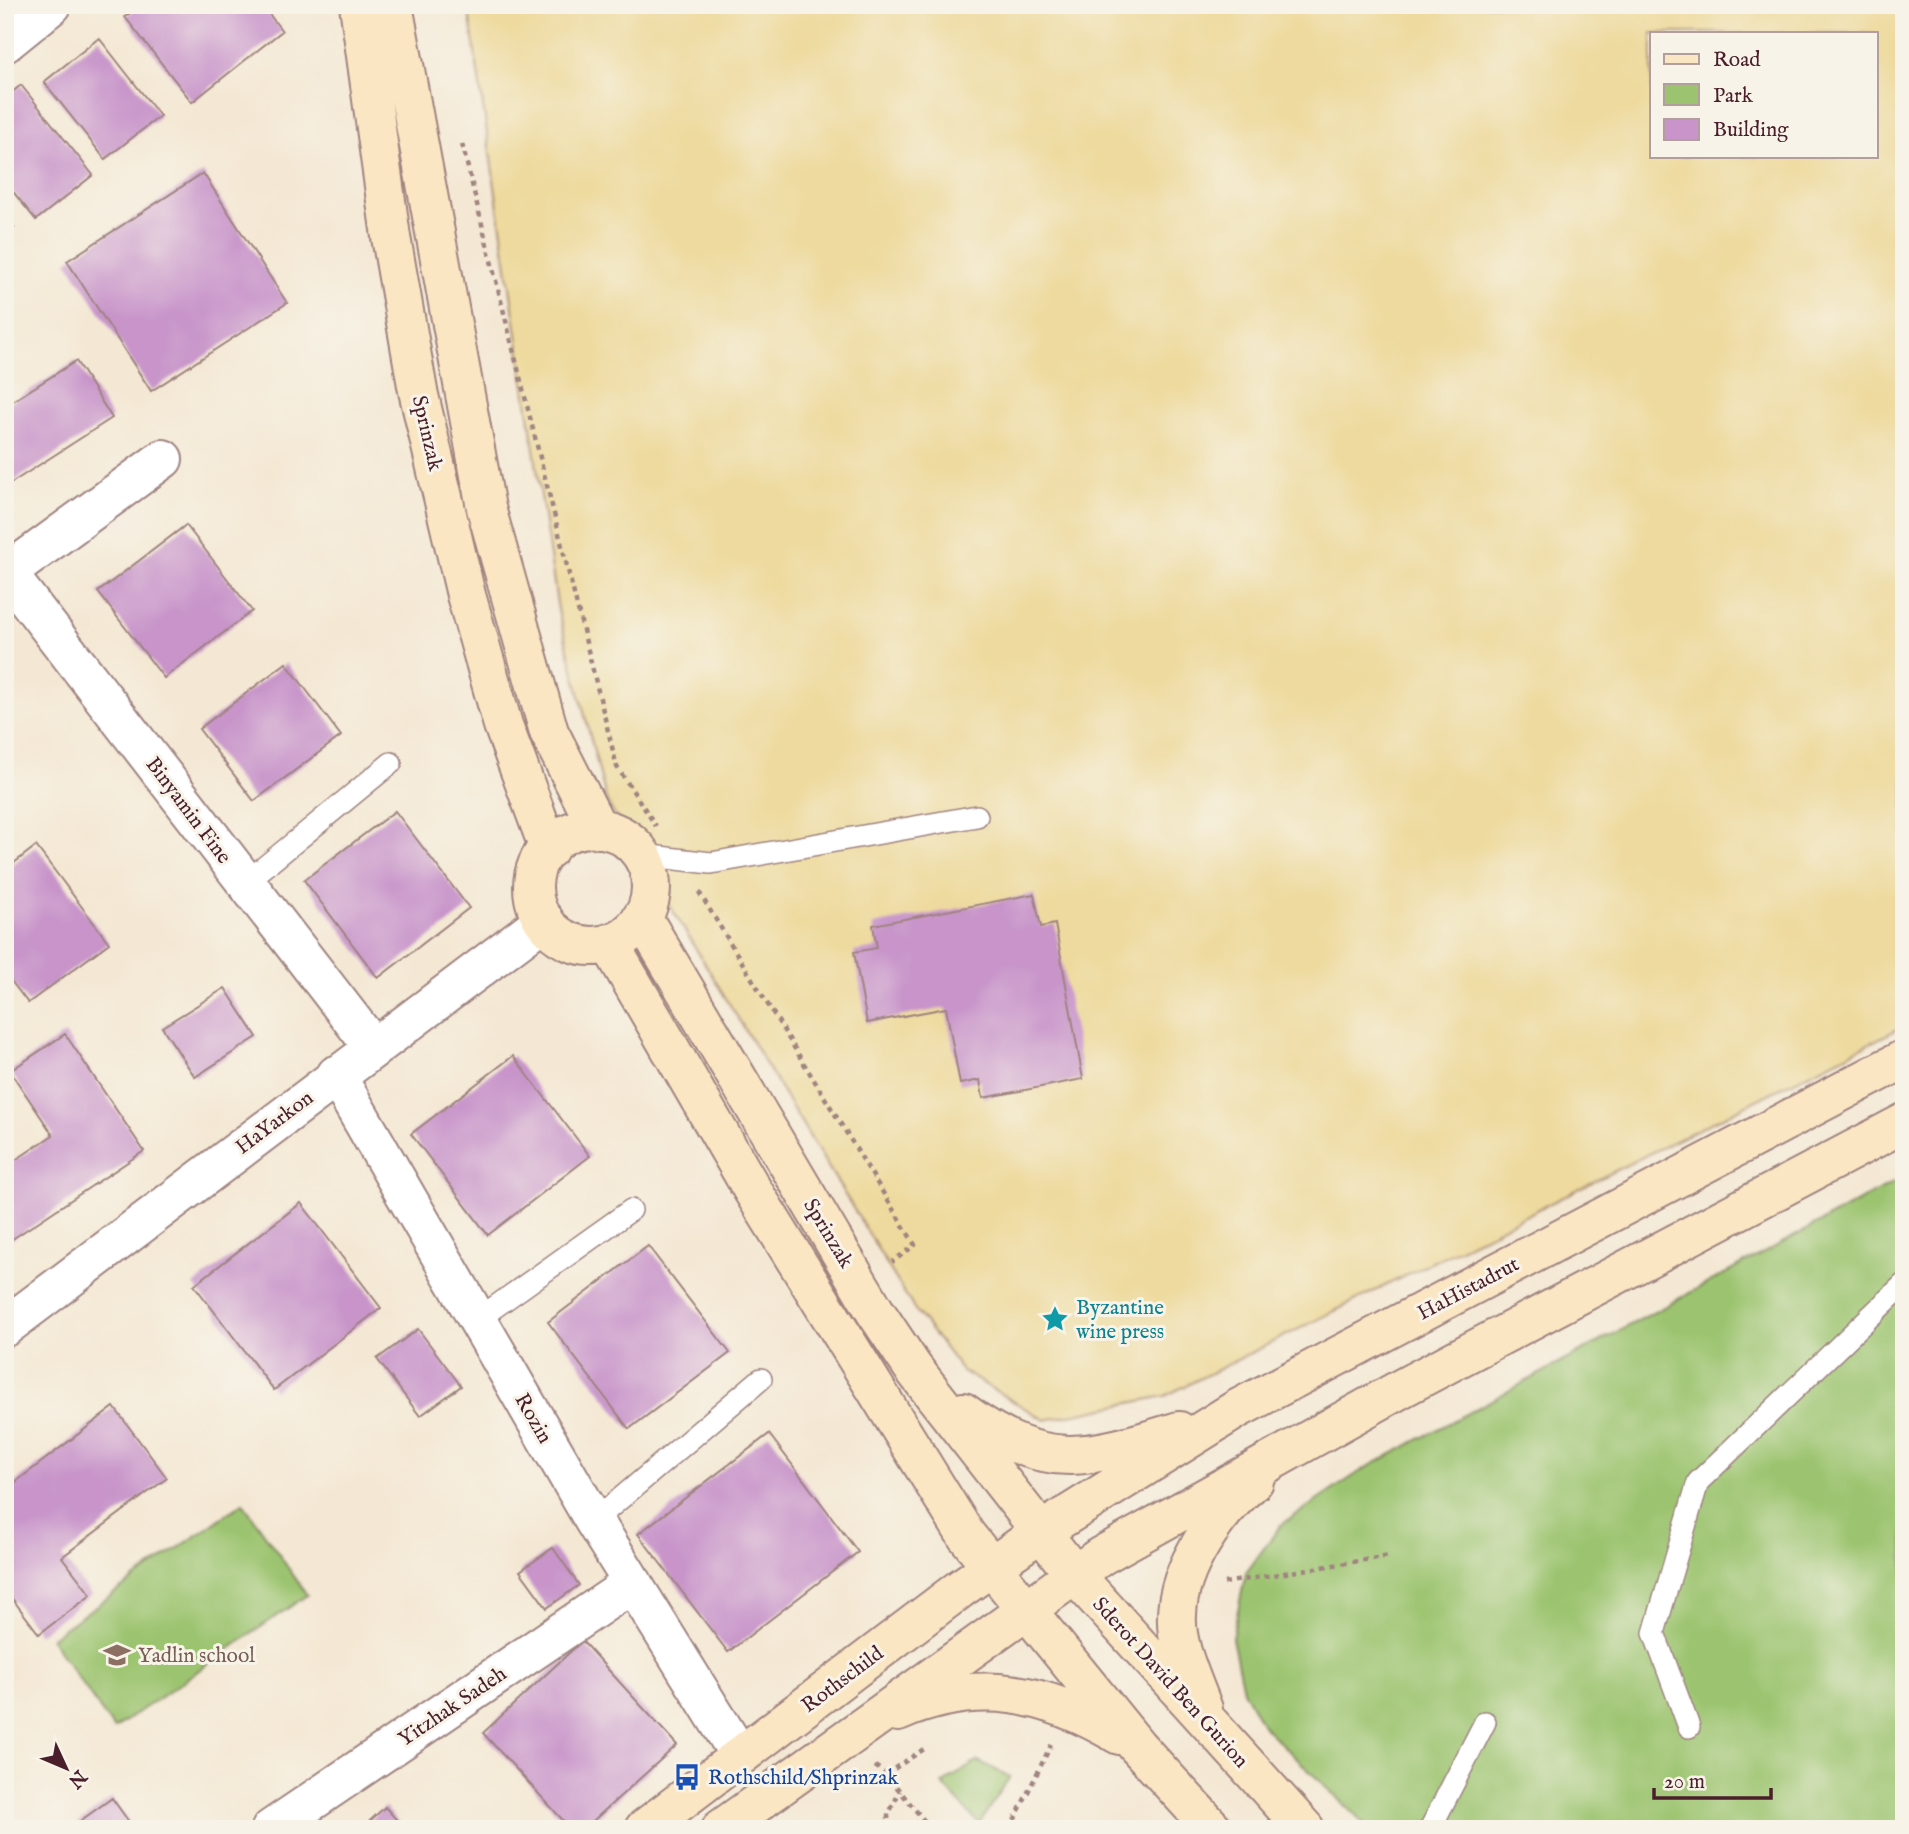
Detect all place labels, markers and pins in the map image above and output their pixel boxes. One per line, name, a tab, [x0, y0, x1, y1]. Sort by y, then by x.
place label: Byzantine wine press	[1076, 1295, 1164, 1346]
place icon: Byzantine wine press	[1040, 1304, 1070, 1334]
school or university icon: Yadlin school	[102, 1640, 132, 1670]
place label: Yadlin school	[138, 1643, 255, 1670]
bus stop icon: Rothschild/Shprinzak	[672, 1762, 702, 1792]
place label: Rothschild/Shprinzak	[708, 1765, 899, 1792]

